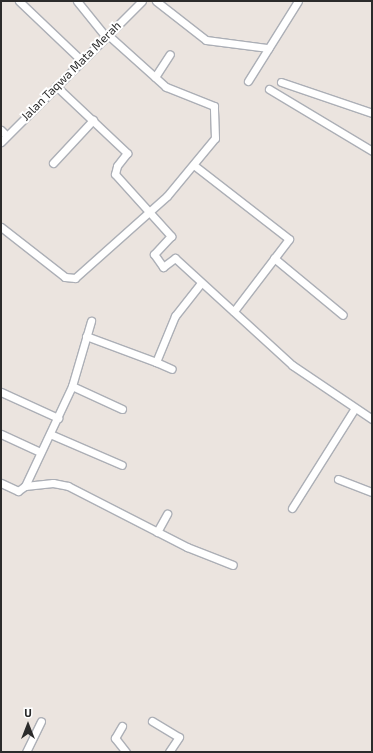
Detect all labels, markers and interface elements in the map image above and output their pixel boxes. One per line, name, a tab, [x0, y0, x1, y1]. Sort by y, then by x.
street label: Jalan Taqwa Mata Merah	[18, 18, 124, 124]
north arrow	[8, 705, 48, 745]
text: U	[24, 706, 32, 719]

